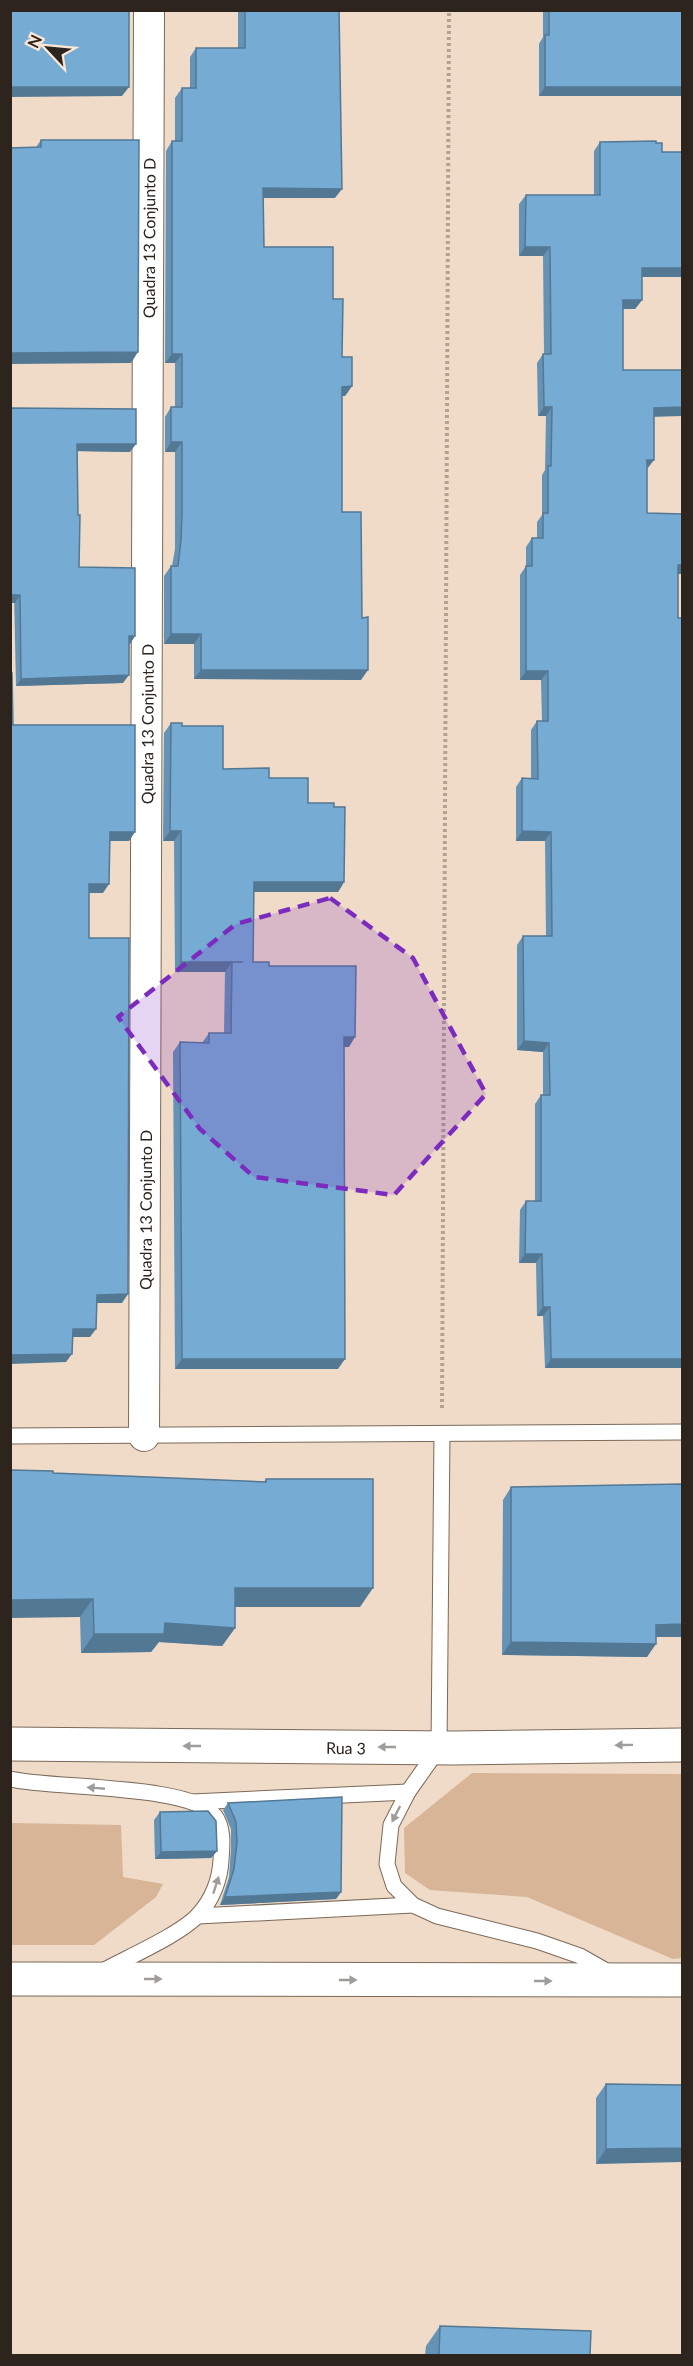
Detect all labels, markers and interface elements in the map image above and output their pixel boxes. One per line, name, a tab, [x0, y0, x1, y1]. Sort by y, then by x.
north arrow	[18, 18, 78, 78]
text: N	[23, 32, 45, 51]
street label: Quadra 13 Conjunto D	[138, 158, 158, 318]
street label: Quadra 13 Conjunto D	[137, 644, 156, 804]
street label: Quadra 13 Conjunto D	[135, 1130, 155, 1290]
street label: Rua 3	[326, 1737, 366, 1757]
one-way arrow	[183, 1741, 202, 1751]
one-way arrow	[615, 1741, 634, 1750]
one-way arrow	[378, 1742, 397, 1752]
one-way arrow	[87, 1783, 106, 1793]
one-way arrow	[392, 1806, 401, 1823]
one-way arrow	[211, 1876, 221, 1894]
one-way arrow	[143, 1974, 162, 1984]
one-way arrow	[338, 1975, 357, 1985]
one-way arrow	[533, 1976, 552, 1986]

